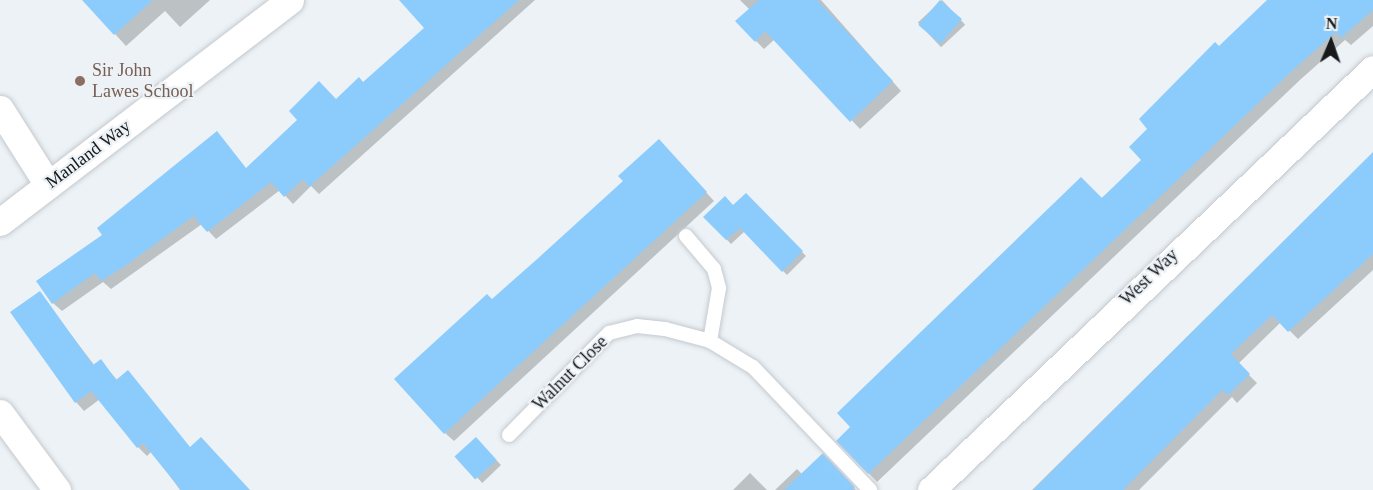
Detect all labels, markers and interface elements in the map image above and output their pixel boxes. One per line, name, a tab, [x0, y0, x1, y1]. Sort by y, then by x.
north arrow	[1301, 12, 1361, 72]
text: N	[1326, 15, 1338, 32]
place label: Sir John Lawes School	[92, 60, 193, 103]
marker: Sir John Lawes School	[73, 74, 87, 88]
street label: Manland Way	[41, 115, 135, 193]
street label: West Way	[1115, 244, 1183, 310]
street label: Walnut Close	[528, 331, 612, 415]

